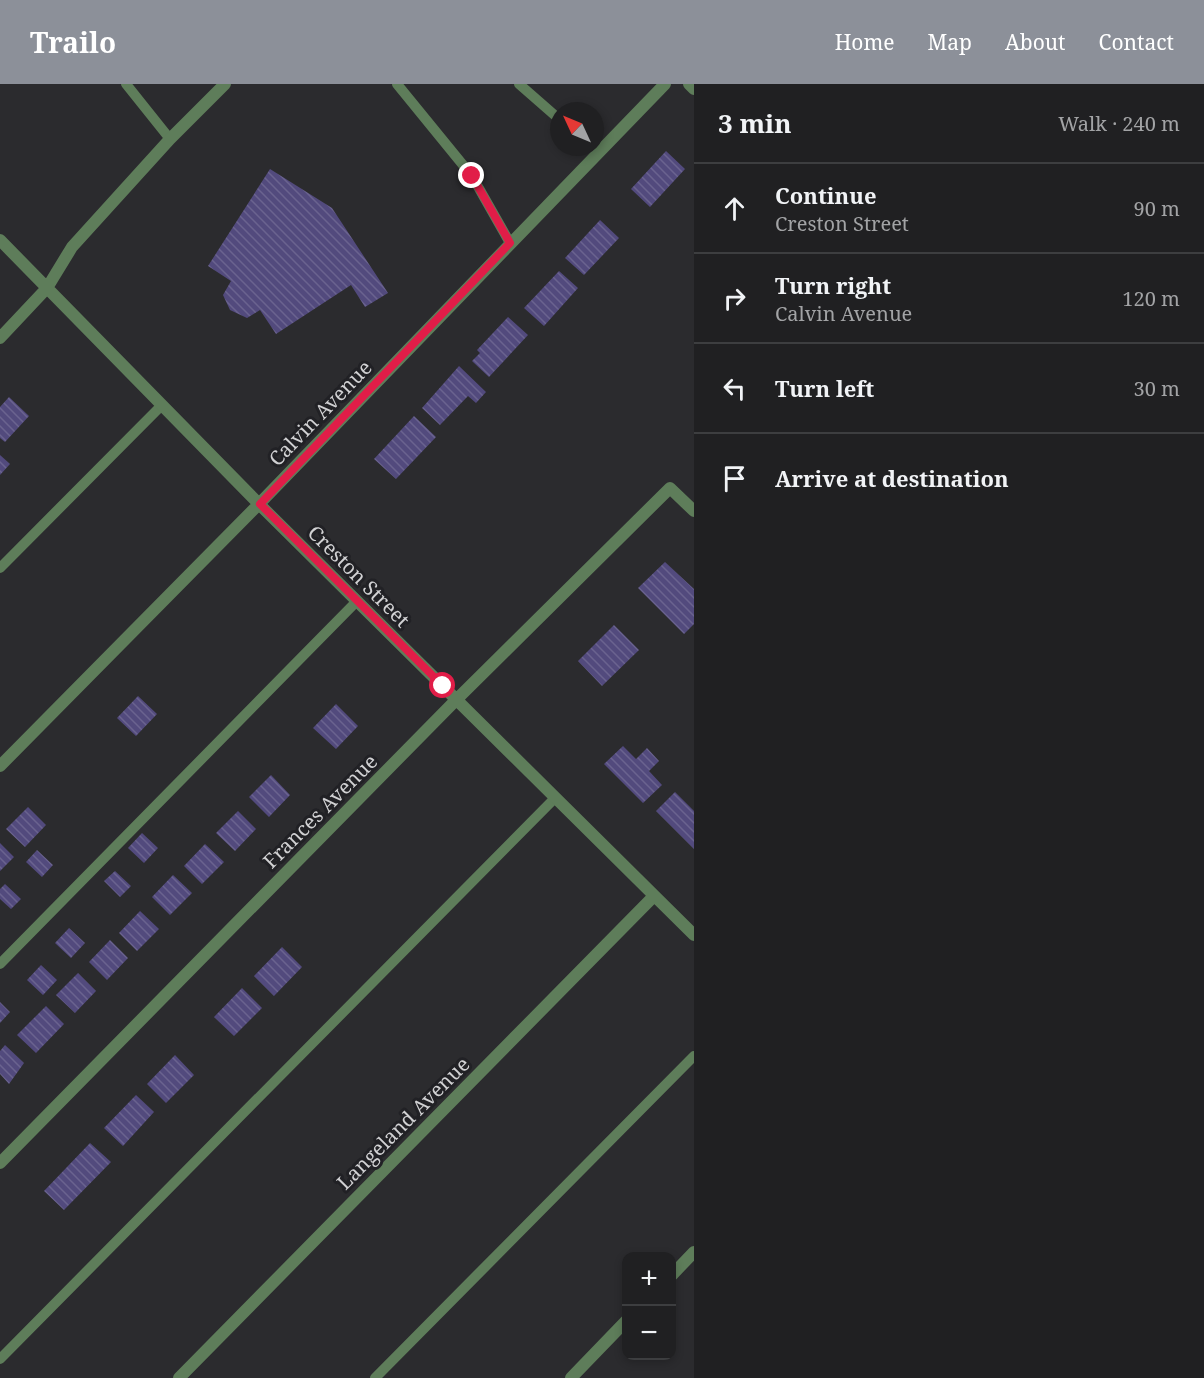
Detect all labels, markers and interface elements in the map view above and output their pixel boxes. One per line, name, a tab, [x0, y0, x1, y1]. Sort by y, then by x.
text: Trailo	[30, 23, 116, 61]
text: Home	[835, 28, 895, 56]
text: Map	[928, 28, 972, 56]
text: About	[1005, 28, 1066, 56]
text: Contact	[1099, 28, 1174, 56]
north arrow	[550, 102, 604, 156]
text: 3 min	[718, 105, 792, 141]
text: Walk · 240 m	[1058, 110, 1180, 137]
route end	[458, 162, 484, 188]
text: Continue	[775, 180, 877, 210]
icon: ahead	[718, 192, 751, 225]
text: 90 m	[1134, 195, 1180, 222]
text: Creston Street	[775, 210, 909, 237]
text: Turn right	[775, 270, 891, 300]
icon: right	[718, 282, 751, 315]
text: 120 m	[1122, 285, 1180, 312]
text: Calvin Avenue	[775, 300, 912, 327]
street label: Calvin Avenue	[263, 354, 377, 472]
icon: left	[718, 372, 751, 405]
text: Turn left	[775, 373, 874, 403]
text: 30 m	[1134, 375, 1180, 402]
icon: arrive	[718, 462, 751, 495]
text: Arrive at destination	[775, 463, 1009, 493]
street label: Creston Street	[302, 519, 416, 633]
route start	[429, 672, 455, 698]
street label: Frances Avenue	[257, 748, 383, 874]
street label: Langeland Avenue	[331, 1051, 475, 1195]
map controls	[622, 1252, 676, 1360]
button: +	[622, 1252, 676, 1306]
button: −	[622, 1306, 676, 1360]

